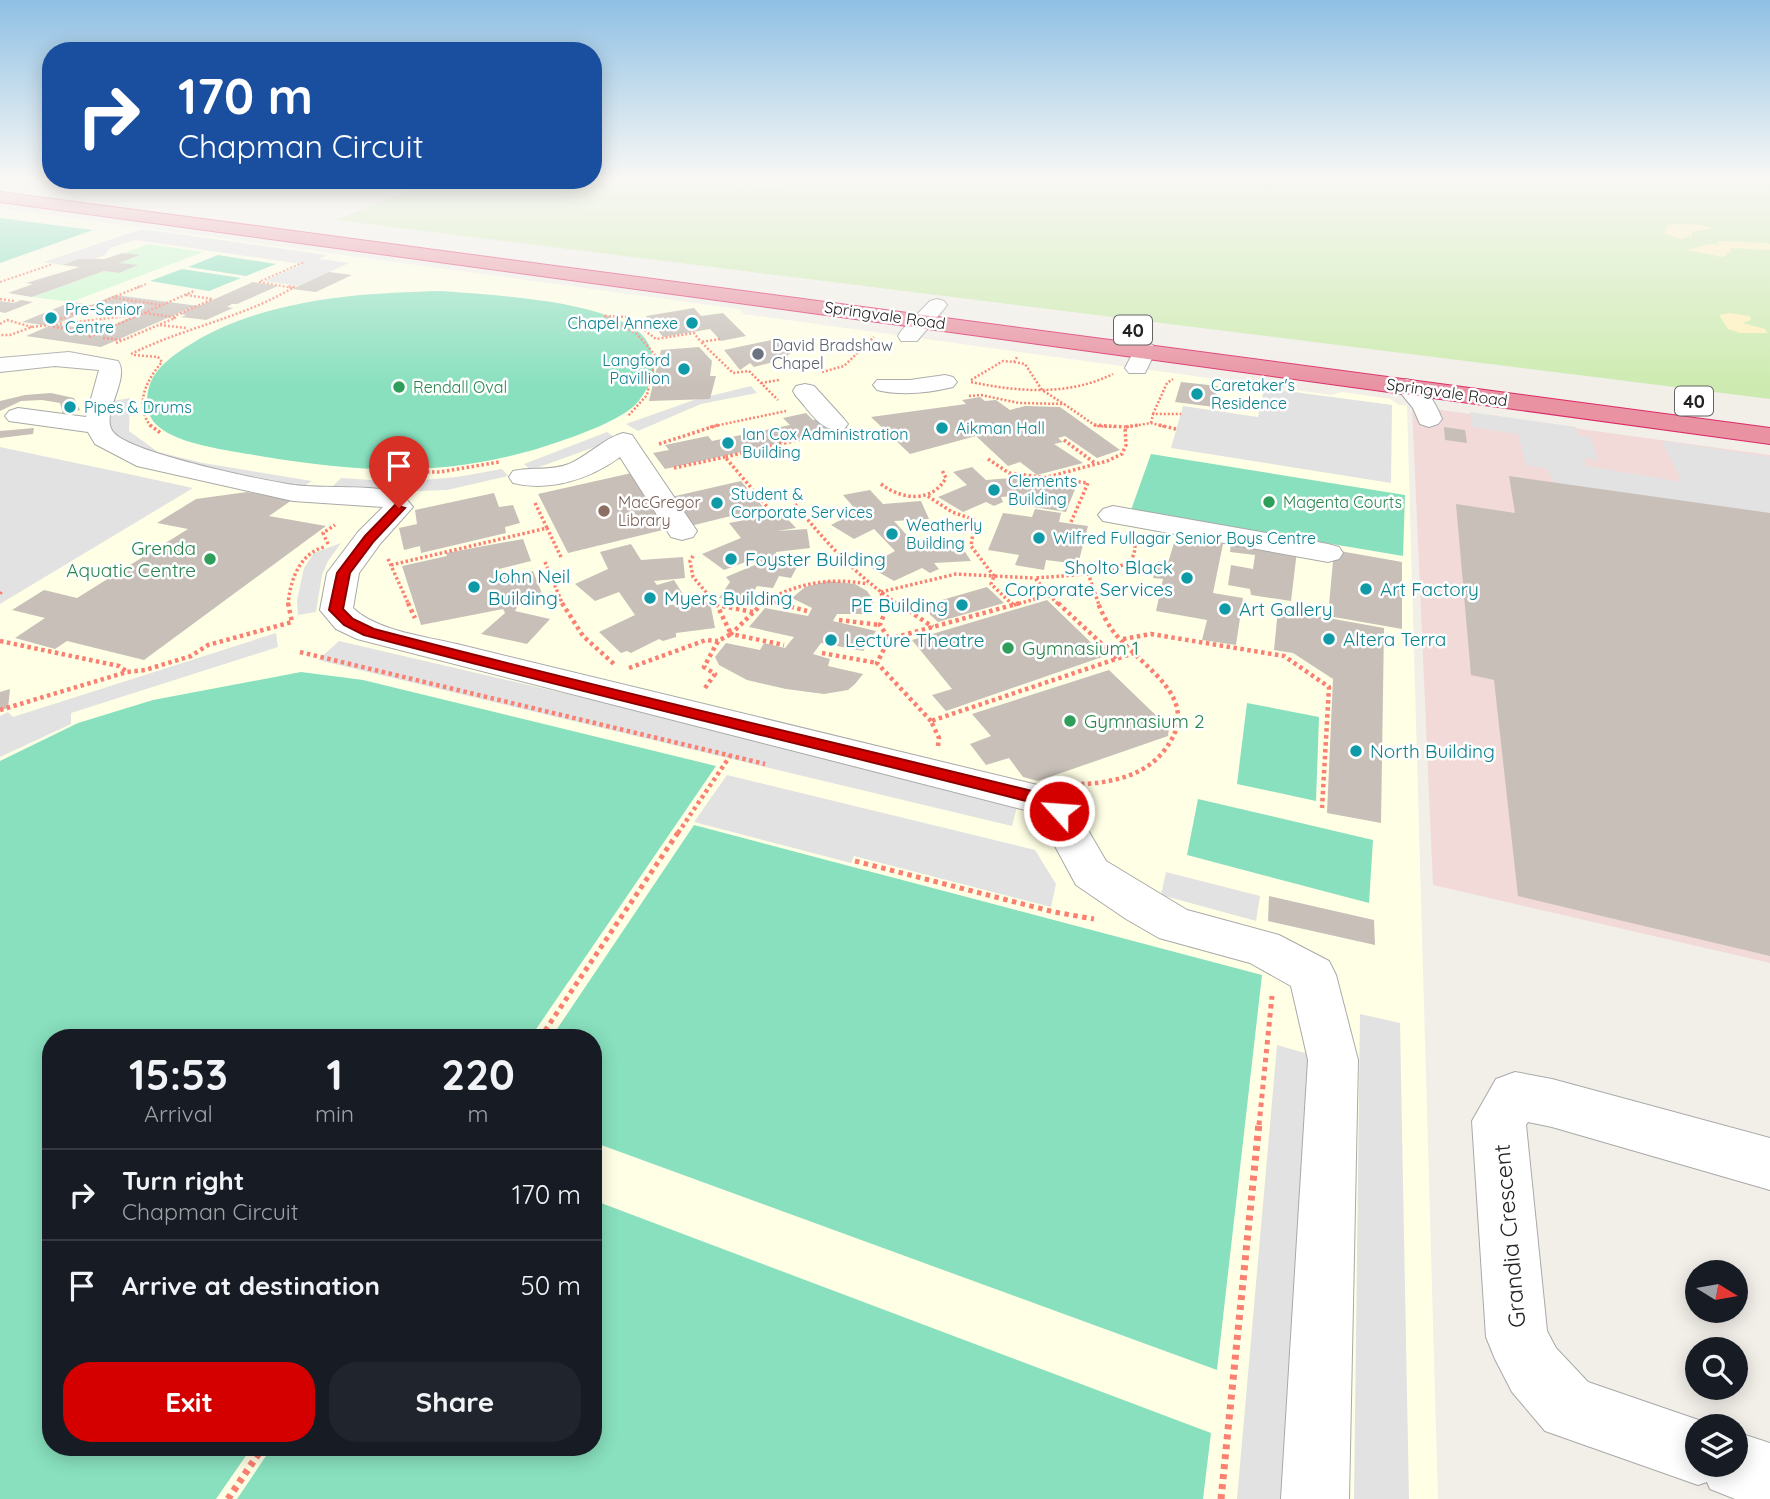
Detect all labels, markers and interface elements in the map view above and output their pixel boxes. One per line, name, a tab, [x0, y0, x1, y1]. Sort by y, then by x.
text: 170 m	[178, 65, 313, 126]
icon: right	[63, 70, 154, 161]
text: Chapman Circuit	[178, 126, 424, 166]
street label: Springvale Road	[823, 297, 947, 333]
place label: Pre-Senior Centre	[65, 299, 142, 337]
marker: Pre-Senior Centre	[43, 310, 59, 326]
place label: Chapel Annexe	[568, 313, 678, 333]
marker: Chapel Annexe	[684, 315, 700, 331]
road number: 40	[1114, 316, 1152, 344]
place label: David Bradshaw Chapel	[772, 335, 893, 373]
marker: David Bradshaw Chapel	[750, 346, 766, 362]
place label: Langford Pavillion	[602, 350, 670, 388]
marker: Langford Pavillion	[676, 361, 692, 377]
street label: Springvale Road	[1385, 374, 1509, 410]
place label: Caretaker's Residence	[1211, 375, 1295, 413]
place label: Rendall Oval	[413, 377, 507, 397]
marker: Rendall Oval	[391, 379, 407, 395]
marker: Caretaker's Residence	[1189, 386, 1205, 402]
road number: 40	[1675, 386, 1713, 416]
place label: Pipes & Drums	[84, 397, 192, 417]
marker: Pipes & Drums	[62, 399, 78, 415]
place label: Aikman Hall	[956, 418, 1045, 438]
marker: Aikman Hall	[934, 420, 950, 436]
place label: Ian Cox Administration Building	[742, 424, 908, 462]
marker: Ian Cox Administration Building	[720, 435, 736, 451]
pin	[369, 436, 429, 508]
icon: arrive	[380, 447, 418, 485]
place label: Clements Building	[1008, 471, 1077, 509]
marker: Clements Building	[986, 482, 1002, 498]
place label: Student & Corporate Services	[731, 484, 873, 522]
place label: MacGregor Library	[618, 492, 701, 530]
place label: Magenta Courts	[1283, 492, 1402, 512]
marker: Magenta Courts	[1261, 494, 1277, 510]
marker: Student & Corporate Services	[709, 495, 725, 511]
marker: MacGregor Library	[596, 503, 612, 519]
place label: Weatherly Building	[906, 515, 982, 553]
marker: Weatherly Building	[884, 526, 900, 542]
place label: Wilfred Fullagar Senior Boys Centre	[1053, 528, 1316, 548]
marker: Wilfred Fullagar Senior Boys Centre	[1031, 530, 1047, 546]
place label: Grenda Aquatic Centre	[66, 536, 196, 582]
place label: Foyster Building	[745, 547, 886, 571]
marker: Grenda Aquatic Centre	[202, 551, 218, 567]
marker: Foyster Building	[723, 551, 739, 567]
place label: Sholto Black Corporate Services	[1005, 555, 1173, 601]
place label: John Neil Building	[488, 564, 570, 610]
marker: Sholto Black Corporate Services	[1179, 570, 1195, 586]
place label: Art Factory	[1380, 577, 1479, 601]
marker: John Neil Building	[466, 579, 482, 595]
marker: Art Factory	[1358, 581, 1374, 597]
place label: Myers Building	[664, 586, 792, 610]
marker: Myers Building	[642, 590, 658, 606]
place label: PE Building	[851, 593, 948, 617]
marker: PE Building	[954, 597, 970, 613]
place label: Art Gallery	[1239, 597, 1333, 621]
marker: Art Gallery	[1217, 601, 1233, 617]
place label: Altera Terra	[1343, 627, 1446, 651]
place label: Lecture Theatre	[845, 628, 984, 652]
marker: Altera Terra	[1321, 631, 1337, 647]
marker: Lecture Theatre	[823, 632, 839, 648]
place label: Gymnasium 1	[1022, 636, 1139, 660]
marker: Gymnasium 1	[1000, 640, 1016, 656]
place label: Gymnasium 2	[1084, 709, 1205, 733]
marker: Gymnasium 2	[1062, 713, 1078, 729]
place label: North Building	[1370, 739, 1495, 763]
marker: North Building	[1348, 743, 1364, 759]
position arrow	[1022, 774, 1096, 848]
text: 15:53	[129, 1048, 228, 1101]
text: 1	[326, 1048, 343, 1101]
text: 220	[441, 1048, 515, 1101]
text: Arrival	[144, 1099, 213, 1128]
text: min	[315, 1099, 354, 1128]
text: m	[468, 1099, 489, 1128]
street label: Grandia Crescent	[1487, 1143, 1531, 1329]
text: Turn right	[122, 1164, 244, 1197]
icon: right	[63, 1176, 101, 1214]
text: 170 m	[512, 1178, 581, 1211]
text: Chapman Circuit	[122, 1197, 298, 1226]
north arrow	[1685, 1260, 1748, 1323]
map controls	[1685, 1260, 1748, 1477]
icon: arrive	[63, 1267, 101, 1305]
text: Arrive at destination	[122, 1269, 380, 1302]
text: 50 m	[521, 1269, 581, 1302]
button: search	[1685, 1337, 1748, 1400]
button: Exit	[63, 1362, 315, 1442]
button: Share	[329, 1362, 581, 1442]
button: layers	[1685, 1414, 1748, 1477]

